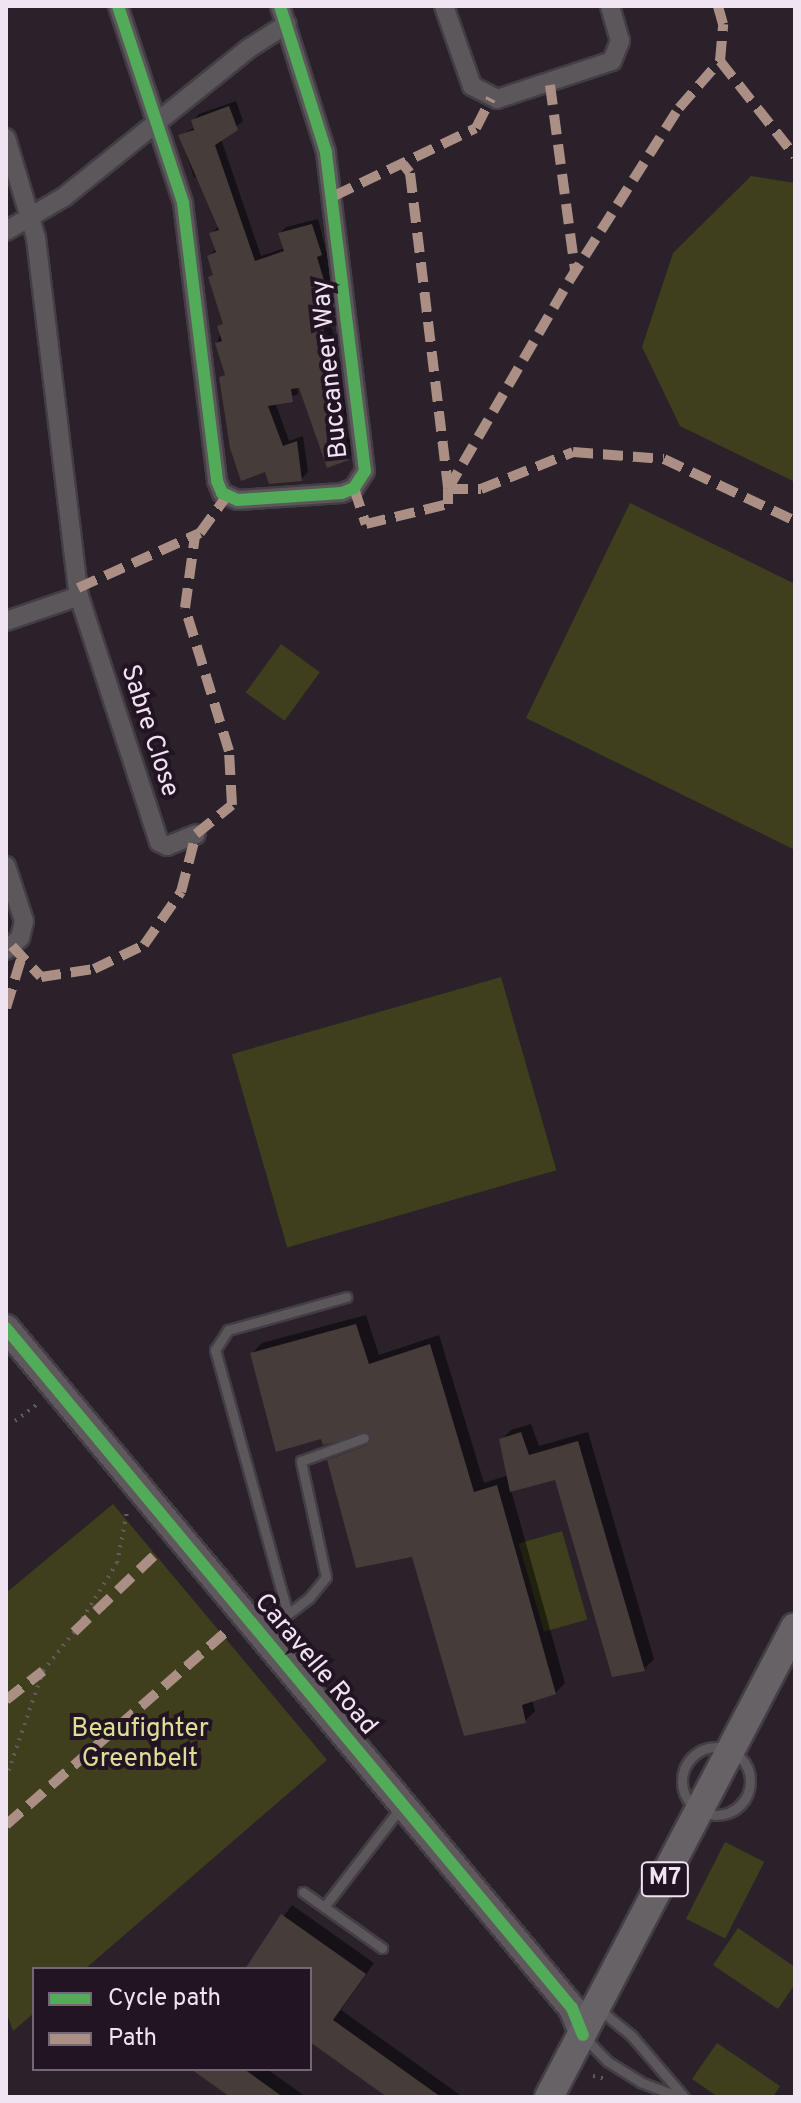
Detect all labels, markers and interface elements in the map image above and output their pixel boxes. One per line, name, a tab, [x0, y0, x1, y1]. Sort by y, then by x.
street label: Buccaneer Way	[306, 278, 356, 460]
street label: Sabre Close	[113, 661, 185, 801]
street label: Caravelle Road	[247, 1588, 383, 1742]
park label: Beaufighter Greenbelt	[71, 1714, 209, 1776]
road number: M7	[639, 1859, 691, 1899]
legend	[32, 1967, 312, 2071]
text: Cycle path	[108, 1984, 221, 2014]
text: Path	[108, 2024, 157, 2054]

